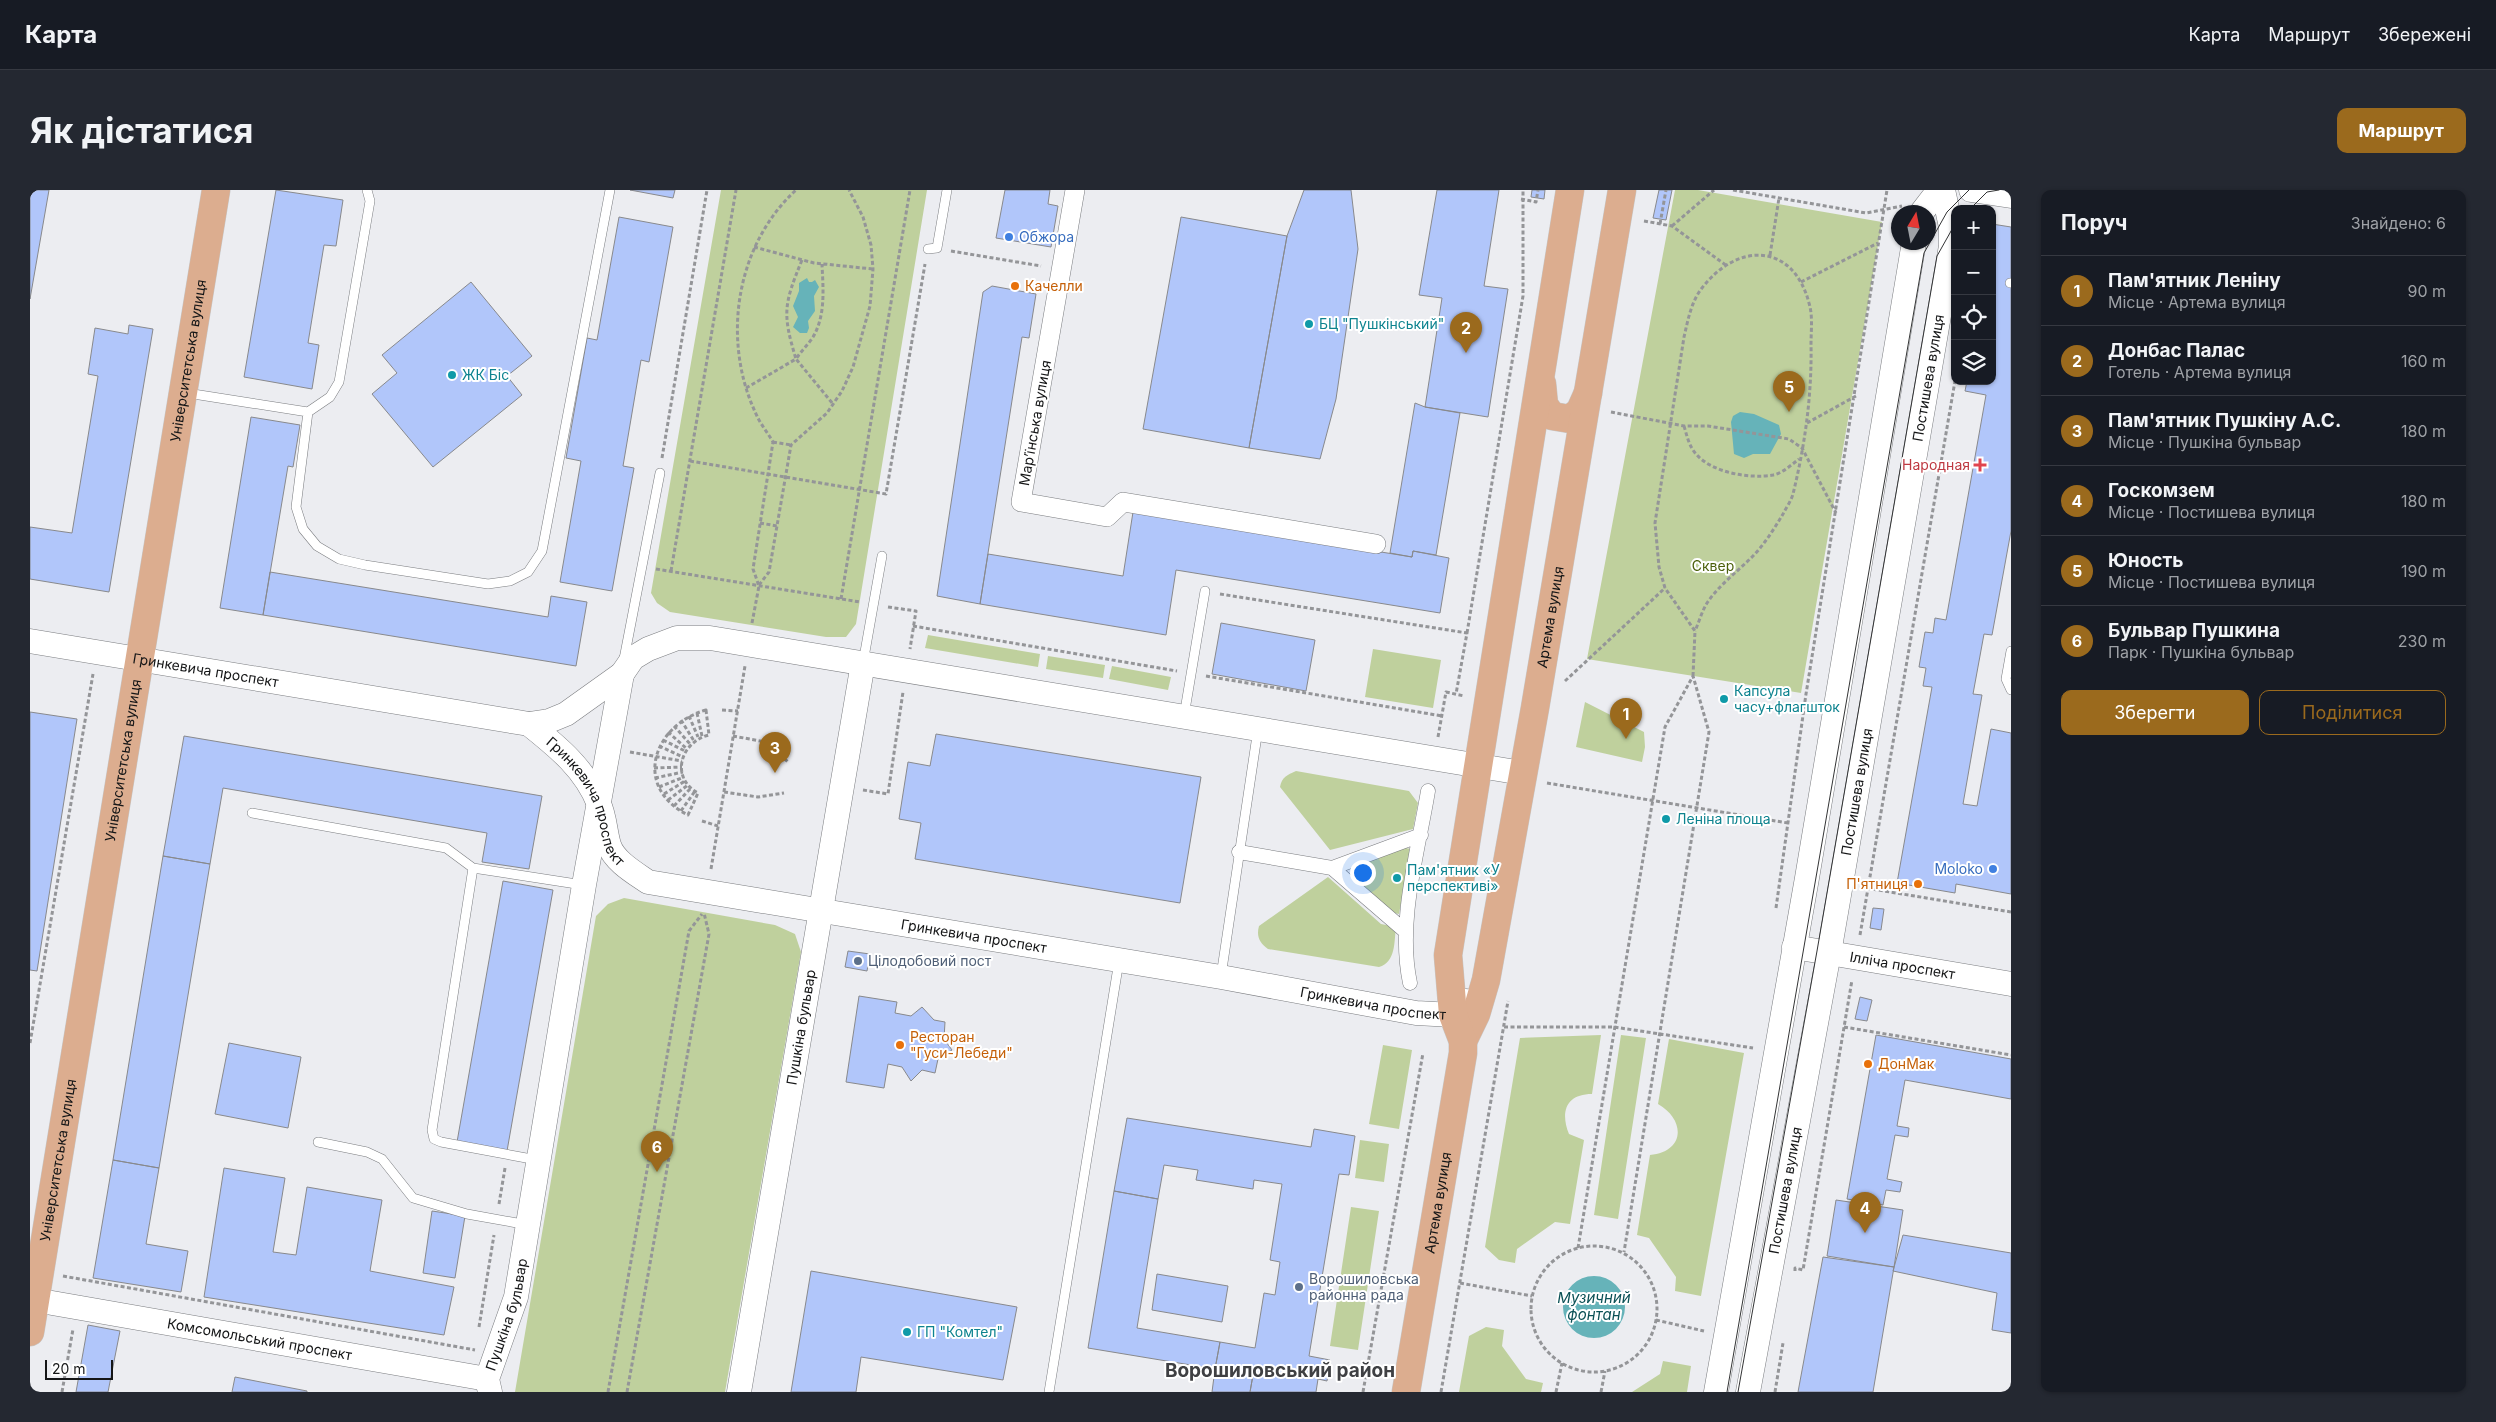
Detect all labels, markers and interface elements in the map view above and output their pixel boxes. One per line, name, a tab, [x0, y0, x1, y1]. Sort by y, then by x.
text: Карта	[25, 20, 97, 49]
text: Карта	[2189, 24, 2240, 45]
text: Маршрут	[2268, 24, 2350, 45]
text: Збережені	[2378, 24, 2471, 45]
button: Маршрут	[2337, 108, 2466, 153]
text: Як дістатися	[30, 109, 254, 151]
north arrow	[1891, 205, 1936, 250]
map controls	[1951, 205, 1996, 385]
button: +	[1951, 205, 1996, 250]
text: Поруч	[2061, 210, 2128, 235]
text: Знайдено: 6	[2351, 213, 2446, 233]
place label: Обжора	[1019, 228, 1074, 245]
marker: Обжора	[1003, 231, 1015, 243]
button: −	[1951, 250, 1996, 295]
text: Пам'ятник Леніну	[2108, 269, 2281, 292]
place label: Качелли	[1025, 277, 1083, 294]
street label: Університетська вулиця	[166, 278, 209, 443]
marker: Качелли	[1009, 280, 1021, 292]
text: 1	[2074, 281, 2080, 301]
text: 90 m	[2407, 281, 2446, 301]
text: Місце · Артема вулиця	[2108, 292, 2286, 312]
button: locate	[1951, 295, 1996, 340]
pin: 2	[1450, 312, 1482, 353]
street label: Постишева вулиця	[1908, 313, 1947, 443]
place label: БЦ "Пушкінський"	[1319, 315, 1444, 332]
marker: БЦ "Пушкінський"	[1303, 318, 1315, 330]
text: Донбас Палас	[2108, 339, 2245, 362]
button: layers	[1951, 340, 1996, 385]
text: 2	[2072, 351, 2082, 371]
text: 160 m	[2401, 351, 2446, 371]
street label: Мар’їнська вулиця	[1015, 359, 1054, 487]
text: Готель · Артема вулиця	[2108, 362, 2291, 382]
place label: ЖК Біс	[462, 366, 509, 383]
marker: ЖК Біс	[446, 369, 458, 381]
pin: 5	[1773, 371, 1805, 412]
text: Пам'ятник Пушкіну А.С.	[2108, 409, 2341, 432]
text: 3	[2072, 421, 2082, 441]
text: 180 m	[2401, 421, 2446, 441]
text: Місце · Пушкіна бульвар	[2108, 432, 2301, 452]
place label: Народная	[1902, 456, 1970, 473]
marker: Народная	[1974, 459, 1986, 471]
text: Госкомзем	[2108, 479, 2215, 502]
text: 4	[2072, 491, 2082, 511]
text: 180 m	[2401, 491, 2446, 511]
text: Місце · Постишева вулиця	[2108, 502, 2315, 522]
text: Юность	[2108, 549, 2184, 572]
park label: Сквер	[1692, 557, 1734, 574]
text: 5	[2072, 561, 2082, 581]
text: 190 m	[2401, 561, 2446, 581]
street label: Артема вулиця	[1533, 565, 1567, 669]
text: Місце · Постишева вулиця	[2108, 572, 2315, 592]
text: Бульвар Пушкина	[2108, 619, 2280, 642]
text: 6	[2072, 631, 2082, 651]
text: 230 m	[2398, 631, 2446, 651]
text: Парк · Пушкіна бульвар	[2108, 642, 2294, 662]
street label: Гринкевича проспект	[131, 649, 280, 690]
street label: Університетська вулиця	[101, 678, 144, 843]
place label: Капсула часу+флагшток	[1734, 682, 1840, 715]
button: Зберегти	[2061, 690, 2249, 735]
button: Поділитися	[2259, 690, 2446, 735]
marker: Капсула часу+флагшток	[1718, 693, 1730, 705]
pin: 1	[1610, 698, 1642, 739]
street label: Постишева вулиця	[1837, 727, 1876, 857]
pin: 3	[759, 732, 791, 773]
street label: Гринкевича проспект	[543, 733, 629, 869]
place label: Леніна площа	[1676, 810, 1771, 827]
marker: Леніна площа	[1660, 813, 1672, 825]
your location	[1350, 860, 1376, 886]
place label: Moloko	[1934, 860, 1983, 877]
place label: Пам'ятник «У перспективі»	[1407, 861, 1500, 894]
marker: Moloko	[1987, 863, 1999, 875]
marker: Пам'ятник «У перспективі»	[1391, 872, 1403, 884]
place label: П'ятниця	[1846, 875, 1908, 892]
marker: П'ятниця	[1912, 878, 1924, 890]
street label: Гринкевича проспект	[900, 915, 1049, 956]
street label: Ілліча проспект	[1848, 948, 1957, 982]
place label: Цілодобовий пост	[868, 952, 992, 969]
marker: Цілодобовий пост	[852, 955, 864, 967]
street label: Пушкіна бульвар	[782, 968, 819, 1086]
street label: Гринкевича проспект	[1299, 983, 1447, 1023]
place label: Ресторан "Гуси-Лебеди"	[910, 1028, 1013, 1061]
marker: Ресторан "Гуси-Лебеди"	[894, 1039, 906, 1051]
place label: ДонМак	[1878, 1055, 1935, 1072]
marker: ДонМак	[1862, 1058, 1874, 1070]
street label: Університетська вулиця	[36, 1078, 79, 1243]
street label: Постишева вулиця	[1765, 1125, 1805, 1255]
pin: 6	[641, 1131, 673, 1172]
street label: Артема вулиця	[1420, 1150, 1454, 1255]
pin: 4	[1849, 1192, 1881, 1233]
street label: Пушкіна бульвар	[482, 1257, 530, 1373]
place label: Ворошиловська районна рада	[1309, 1270, 1419, 1303]
marker: Ворошиловська районна рада	[1293, 1281, 1305, 1293]
water label: Музичний фонтан	[1557, 1288, 1631, 1324]
street label: Комсомольський проспект	[166, 1314, 354, 1363]
place label: ГП "Комтел"	[917, 1323, 1003, 1340]
marker: ГП "Комтел"	[901, 1326, 913, 1338]
scale bar	[45, 1357, 112, 1380]
district label: Ворошиловський район	[1165, 1359, 1395, 1382]
text: 20 m	[52, 1360, 86, 1377]

